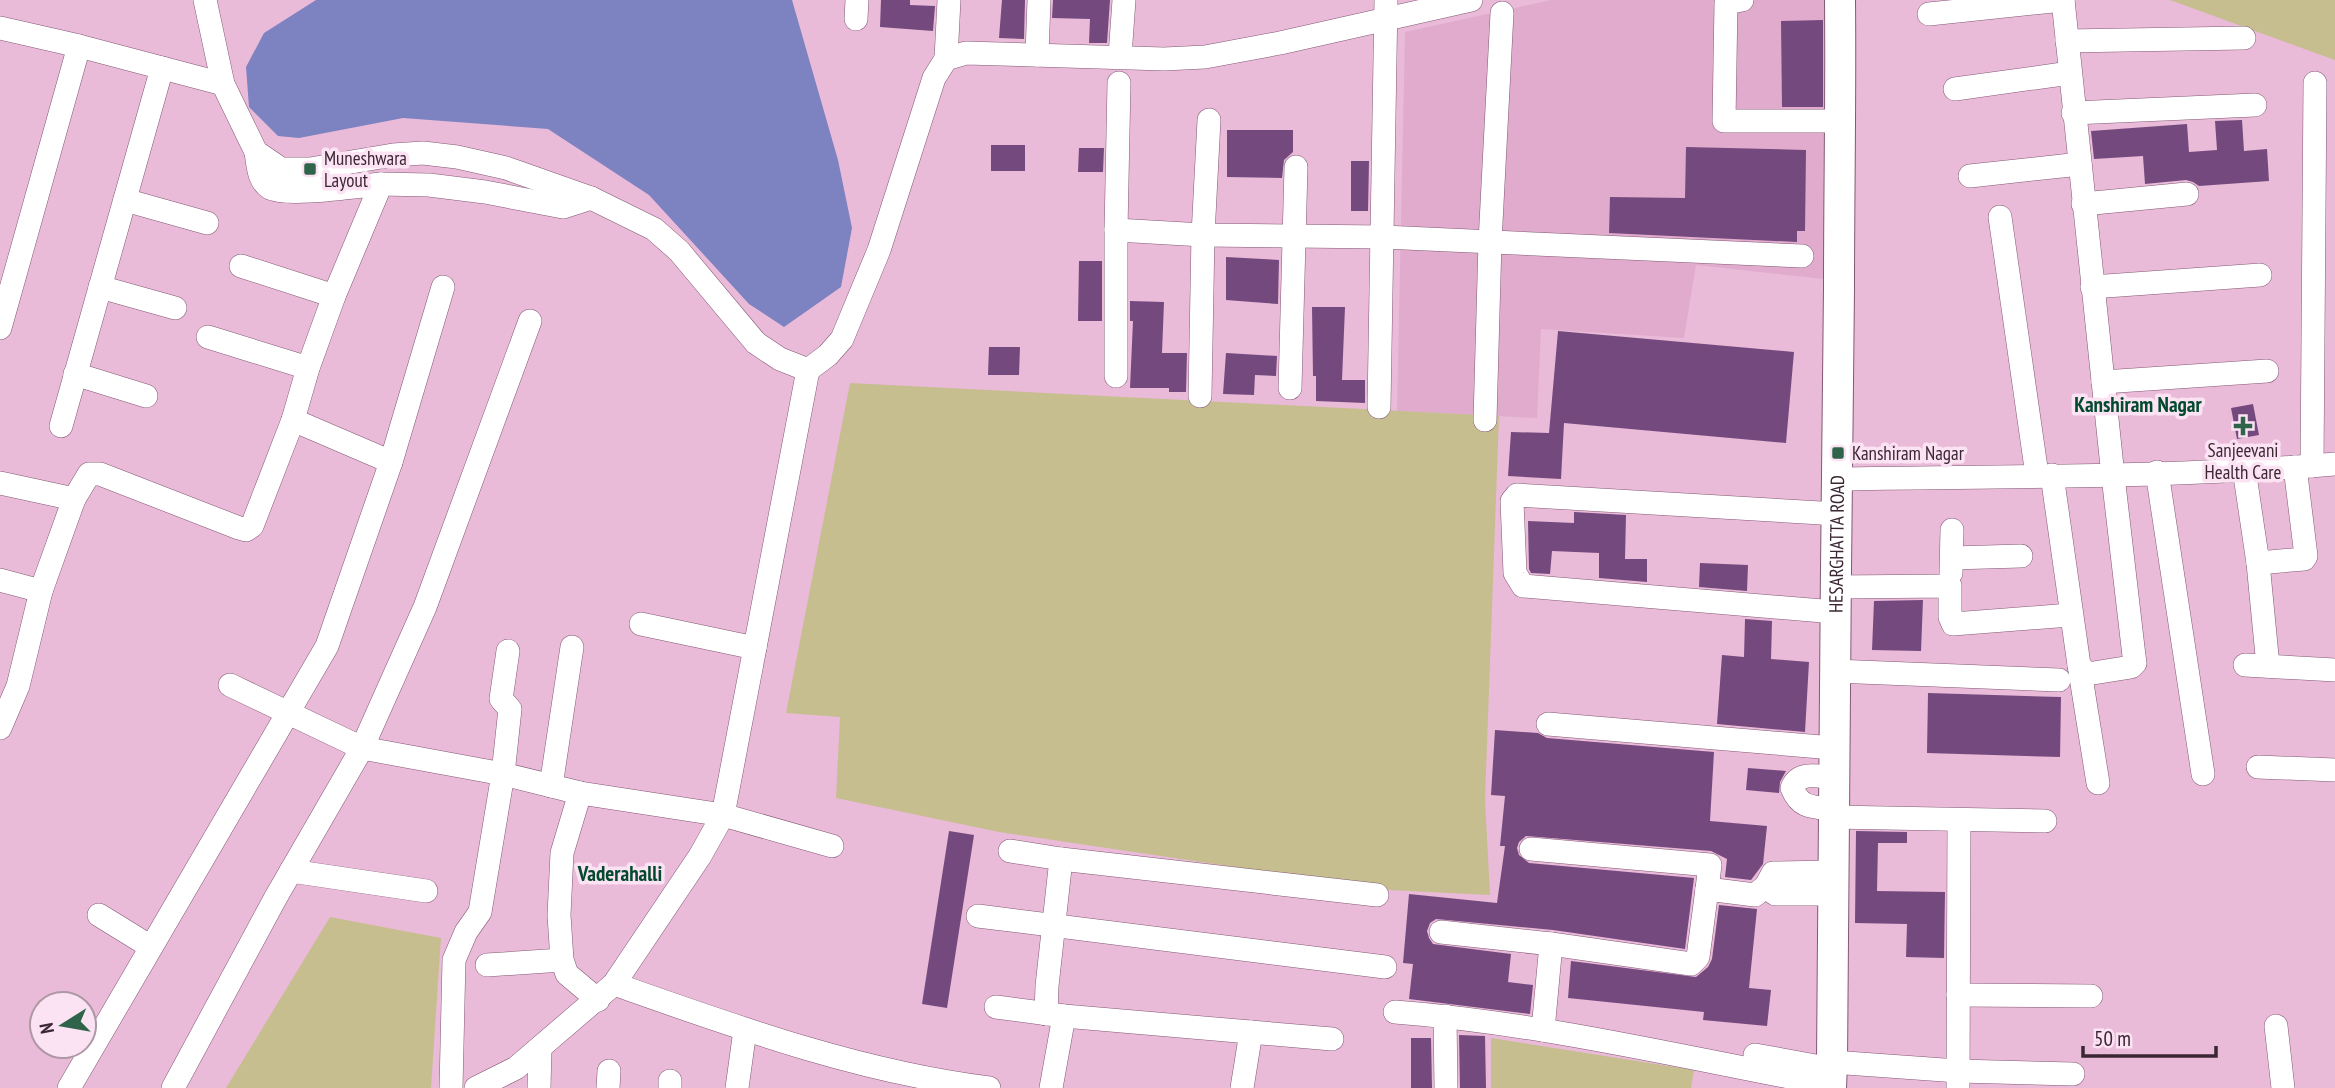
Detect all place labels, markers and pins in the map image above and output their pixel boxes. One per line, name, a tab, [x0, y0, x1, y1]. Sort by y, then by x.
place label: Muneshwara Layout	[324, 146, 407, 192]
marker: Muneshwara Layout	[302, 161, 318, 177]
marker: Sanjeevani Health Care	[2233, 416, 2253, 436]
place label: Sanjeevani Health Care	[2205, 438, 2282, 484]
place label: Kanshiram Nagar	[1852, 441, 1965, 465]
marker: Kanshiram Nagar	[1830, 445, 1846, 461]

